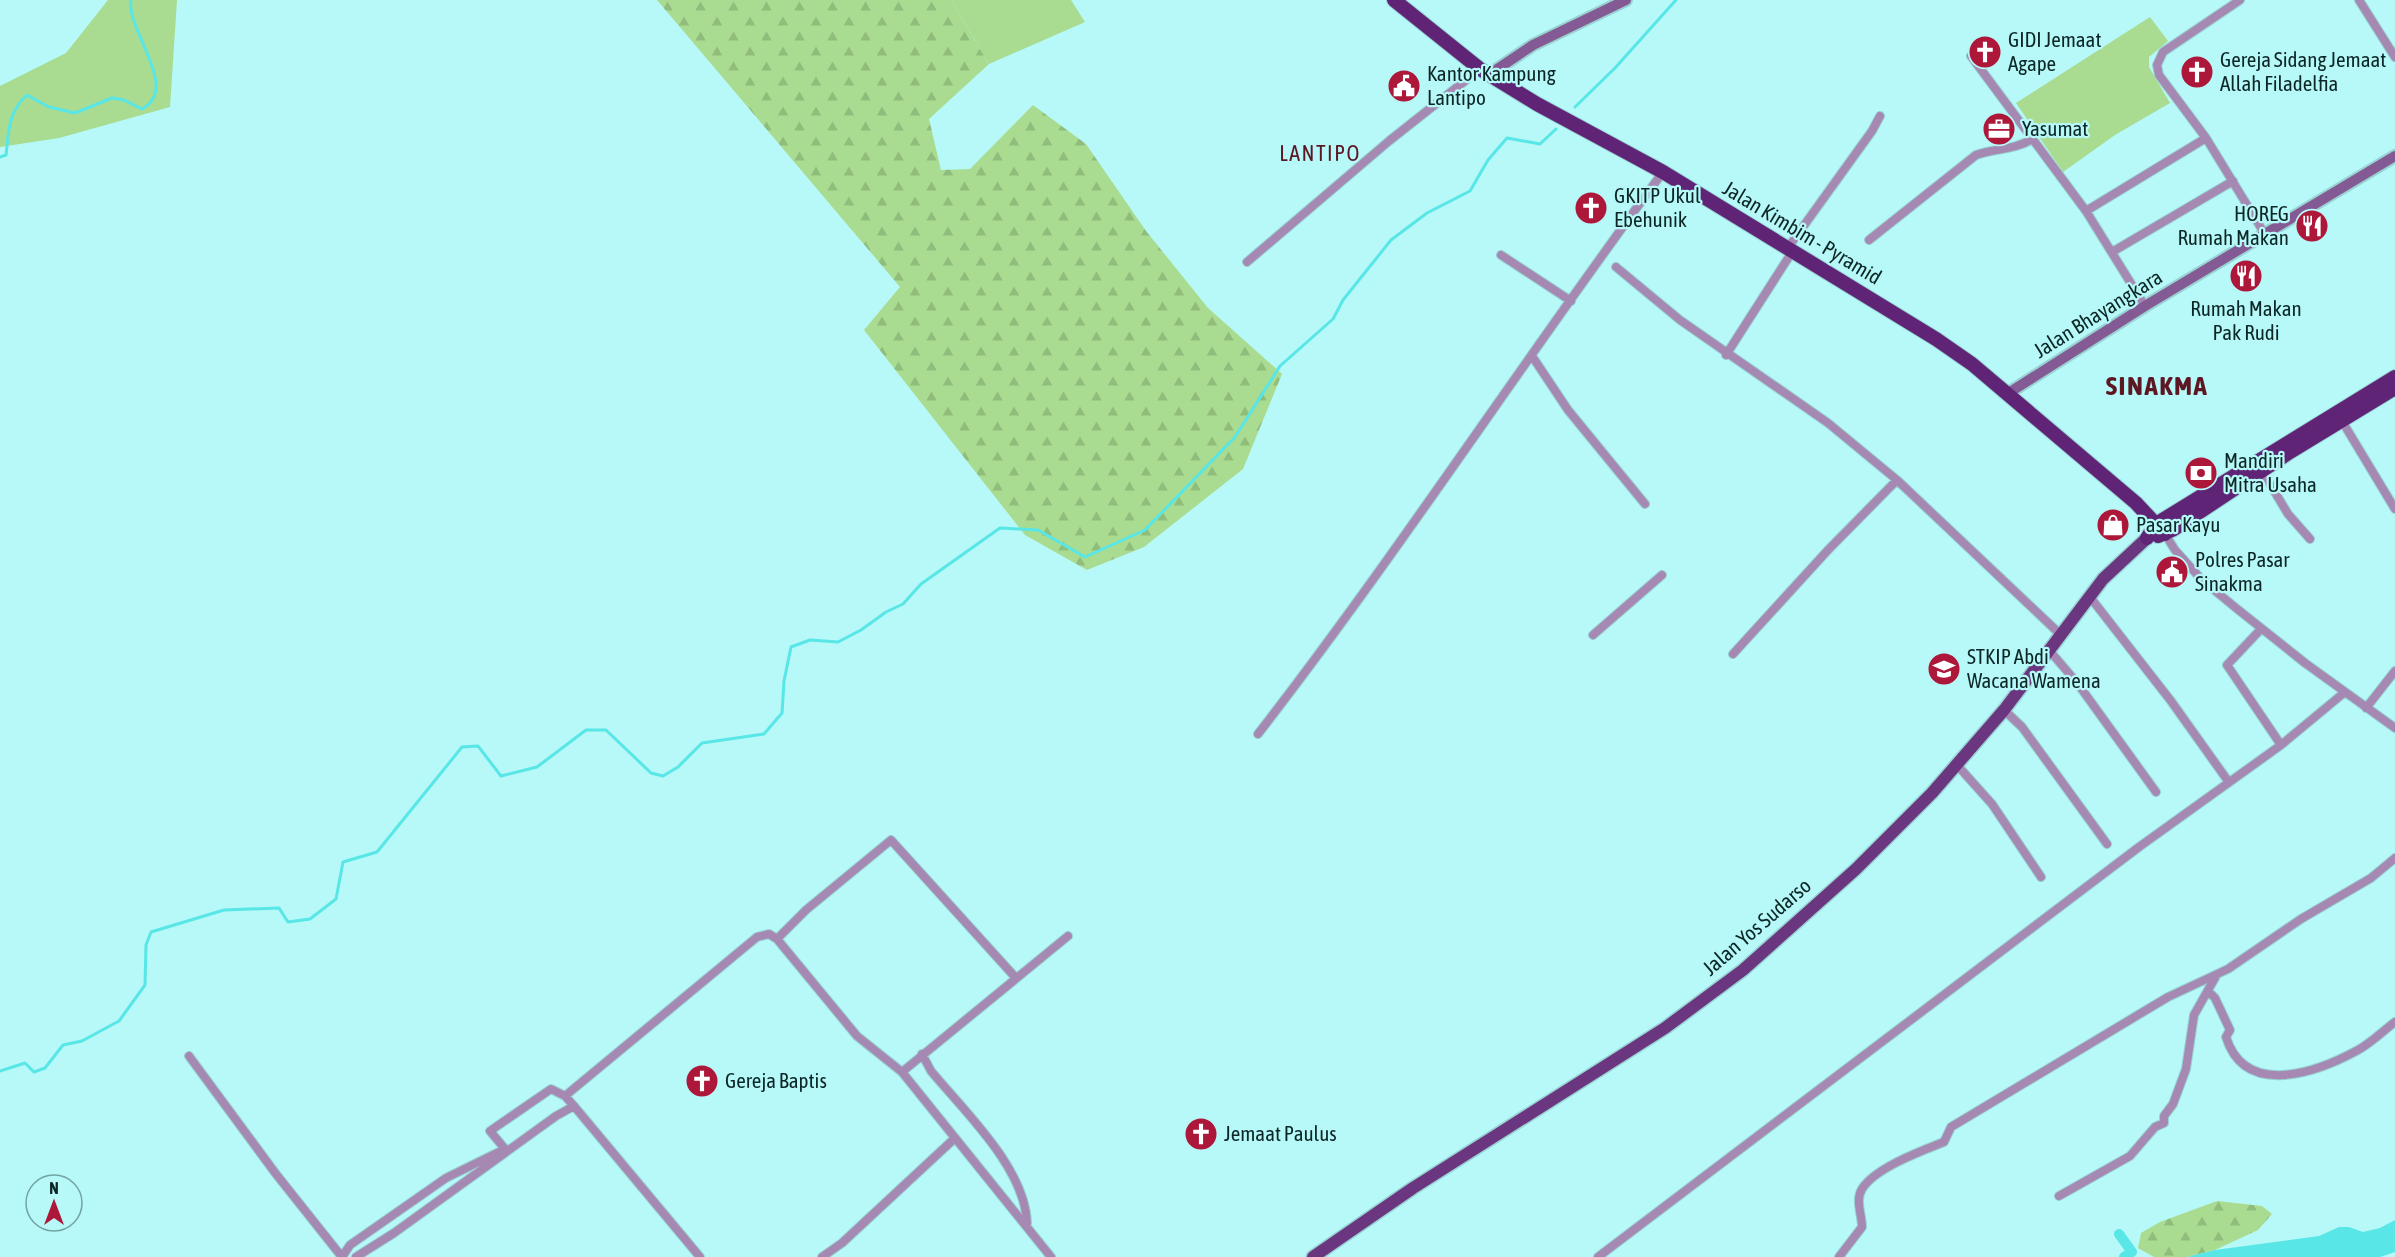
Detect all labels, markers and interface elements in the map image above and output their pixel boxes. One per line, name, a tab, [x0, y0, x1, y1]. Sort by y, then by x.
place label: GIDI Jemaat Agape	[2008, 27, 2101, 75]
church icon: GIDI Jemaat Agape	[1967, 34, 2003, 70]
place label: Gereja Sidang Jemaat Allah Filadelfia	[2220, 47, 2386, 95]
church icon: Gereja Sidang Jemaat Allah Filadelfia	[2179, 54, 2215, 90]
place label: Kantor Kampung Lantipo	[1427, 61, 1556, 109]
public building icon: Kantor Kampung Lantipo	[1386, 68, 1422, 104]
office icon: Yasumat	[1981, 111, 2017, 147]
place label: Yasumat	[2022, 116, 2088, 140]
district label: LANTIPO	[1279, 140, 1361, 166]
street label: Jalan Kimbim - Pyramid	[1719, 175, 1886, 289]
place label: GKITP Ukul Ebehunik	[1614, 183, 1701, 231]
church icon: GKITP Ukul Ebehunik	[1573, 190, 1609, 226]
place label: HOREG Rumah Makan	[2177, 201, 2289, 249]
restaurant icon: HOREG Rumah Makan	[2294, 208, 2330, 244]
restaurant icon: Rumah Makan Pak Rudi	[2228, 258, 2264, 294]
street label: Jalan Bhayangkara	[2029, 264, 2166, 362]
place label: Rumah Makan Pak Rudi	[2190, 296, 2302, 344]
district label: SINAKMA	[2106, 370, 2208, 401]
place label: Mandiri Mitra Usaha	[2224, 448, 2317, 496]
bank icon: Mandiri Mitra Usaha	[2183, 455, 2219, 491]
shop icon: Pasar Kayu	[2095, 507, 2131, 543]
place label: Pasar Kayu	[2136, 512, 2220, 536]
place label: Polres Pasar Sinakma	[2195, 547, 2290, 595]
public building icon: Polres Pasar Sinakma	[2154, 554, 2190, 590]
place label: STKIP Abdi Wacana Wamena	[1967, 644, 2101, 692]
school or university icon: STKIP Abdi Wacana Wamena	[1926, 651, 1962, 687]
street label: Jalan Yos Sudarso	[1697, 873, 1815, 980]
church icon: Gereja Baptis	[684, 1063, 720, 1099]
place label: Gereja Baptis	[725, 1068, 827, 1092]
church icon: Jemaat Paulus	[1183, 1116, 1219, 1152]
place label: Jemaat Paulus	[1224, 1121, 1337, 1145]
north arrow	[24, 1173, 84, 1233]
text: N	[49, 1179, 59, 1197]

